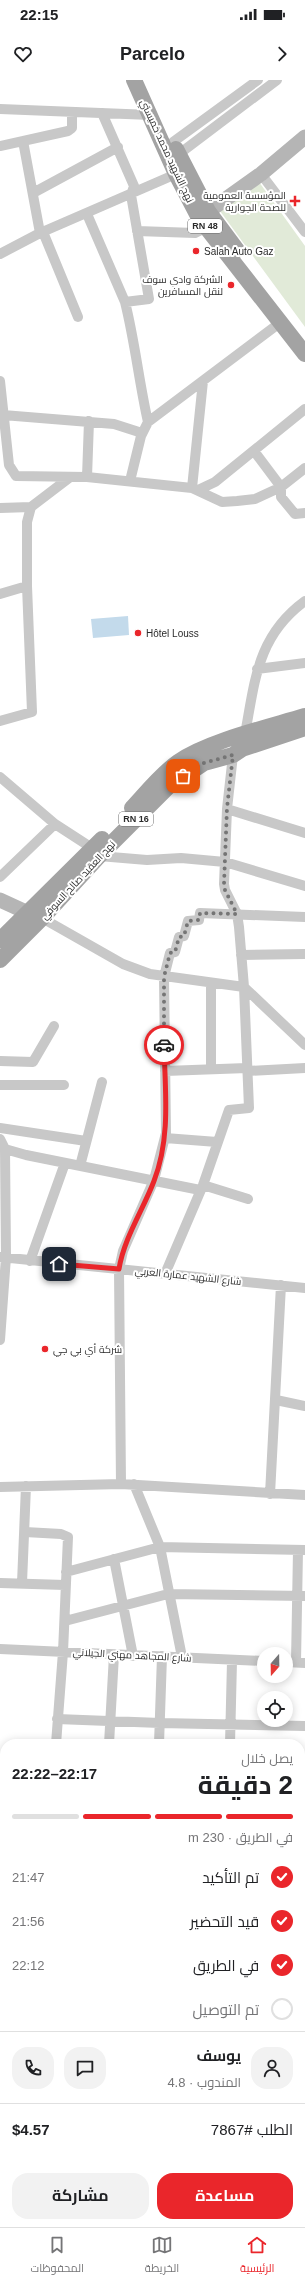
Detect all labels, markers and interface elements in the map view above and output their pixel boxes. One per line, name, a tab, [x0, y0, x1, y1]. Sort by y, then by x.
text: 22:15	[20, 6, 58, 23]
icon: heart	[12, 43, 34, 65]
icon: forward	[271, 43, 293, 65]
text: Parcelo	[120, 44, 185, 64]
street label: نهج الشهيد محمد خميستي	[136, 98, 196, 205]
place label: المؤسسة العمومية للصحة الجوارية	[203, 190, 286, 213]
marker: المؤسسة العمومية للصحة الجوارية	[289, 195, 301, 207]
road number: RN 48	[188, 219, 222, 233]
marker: Salah Auto Gaz	[191, 246, 201, 256]
place label: Salah Auto Gaz	[204, 246, 274, 257]
place label: الشركة وادي سوف لنقل المسافرين	[142, 274, 223, 298]
marker: الشركة وادي سوف لنقل المسافرين	[226, 280, 236, 290]
marker: Hôtel Louss	[133, 628, 143, 638]
place label: Hôtel Louss	[146, 628, 199, 639]
pin	[166, 759, 200, 793]
icon: bag	[172, 765, 194, 787]
road number: RN 16	[119, 812, 153, 826]
street label: نهج العقيد صالح السوفي	[39, 838, 119, 923]
courier	[144, 1025, 184, 1065]
icon: car	[153, 1034, 175, 1056]
pin	[42, 1247, 76, 1281]
icon: home	[48, 1253, 70, 1275]
street label: شارع الشهيد عمارة العربي	[134, 1265, 242, 1289]
place label: شركة أي بي جي	[53, 1343, 122, 1357]
marker: شركة أي بي جي	[40, 1344, 50, 1354]
street label: شارع المجاهد مهني الجيلاني	[72, 1646, 192, 1666]
north arrow	[257, 1647, 293, 1683]
map controls	[257, 1647, 293, 1727]
button: locate	[257, 1691, 293, 1727]
text: يصل خلال	[241, 1751, 293, 1766]
text: 22:17–22:22	[12, 1765, 97, 1782]
text: 2 دقيقة	[198, 1770, 293, 1800]
text: في الطريق · 230 m	[188, 1830, 293, 1845]
icon: check	[271, 1866, 293, 1888]
text: تم التأكيد	[202, 1869, 259, 1886]
text: 21:47	[12, 1870, 45, 1885]
icon: check	[271, 1910, 293, 1932]
text: قيد التحضير	[190, 1913, 259, 1930]
text: 21:56	[12, 1914, 45, 1929]
icon: check	[271, 1954, 293, 1976]
text: في الطريق	[193, 1957, 259, 1974]
text: 22:12	[12, 1958, 45, 1973]
text: تم التوصيل	[193, 2001, 259, 2018]
button: phone	[12, 2047, 54, 2089]
button: chat	[64, 2047, 106, 2089]
text: يوسف	[196, 2047, 241, 2064]
button: person	[251, 2047, 293, 2089]
text: المندوب · 4.8	[167, 2075, 241, 2090]
text: $4.57	[12, 2121, 50, 2138]
text: الطلب #7867	[211, 2121, 293, 2138]
button: مشاركة	[12, 2173, 149, 2219]
button: مساعدة	[157, 2173, 293, 2219]
tab: المحفوظات	[30, 2234, 84, 2278]
tab: الخريطة	[145, 2234, 179, 2278]
tab: الرئيسية	[240, 2234, 275, 2278]

